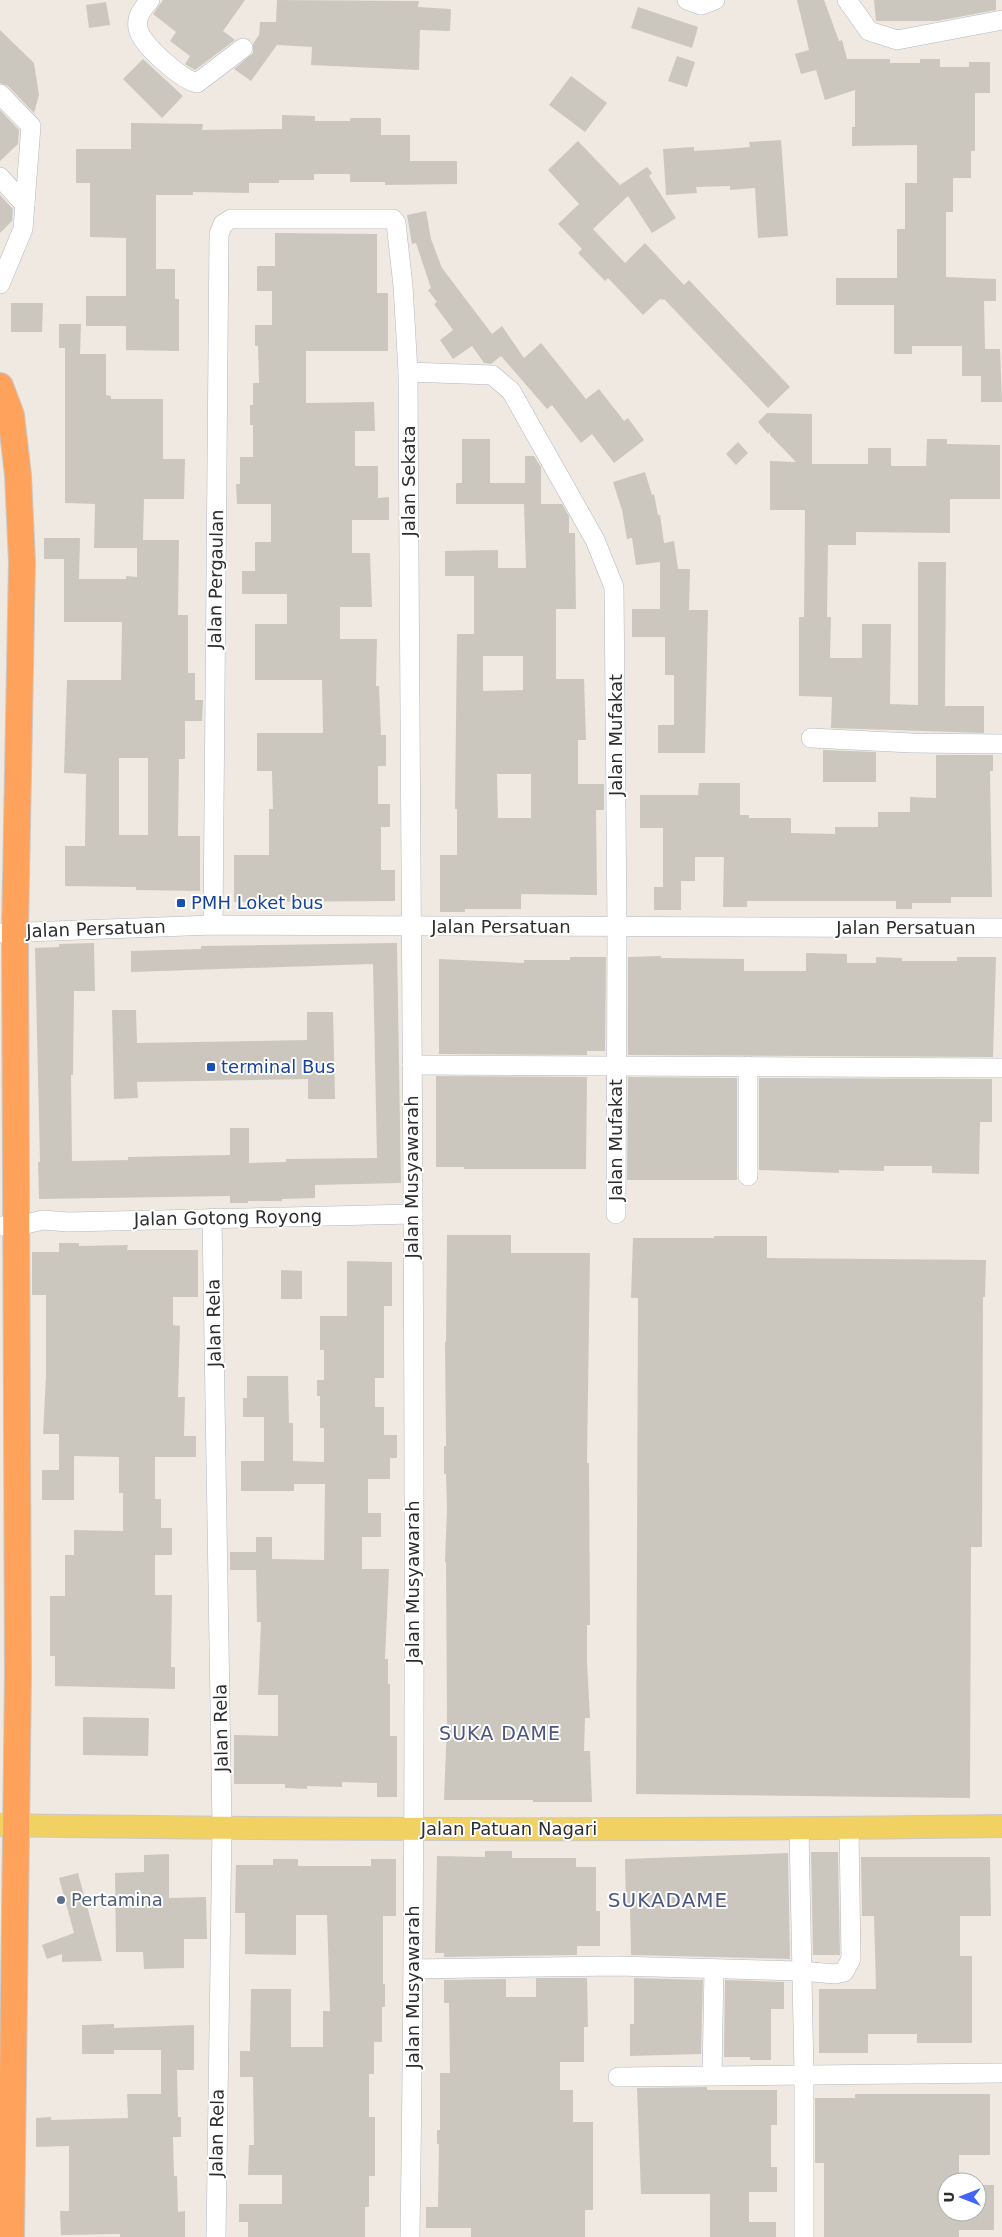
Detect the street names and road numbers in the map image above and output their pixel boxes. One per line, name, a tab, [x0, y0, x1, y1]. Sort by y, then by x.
street label: Jalan Sekata	[398, 425, 419, 538]
street label: Jalan Pergaulan	[204, 509, 227, 650]
street label: Jalan Mufakat	[605, 674, 626, 797]
street label: Jalan Persatuan	[25, 916, 166, 941]
street label: Jalan Persatuan	[430, 916, 571, 937]
street label: Jalan Persatuan	[835, 917, 976, 938]
street label: Jalan Mufakat	[605, 1079, 626, 1202]
street label: Jalan Musyawarah	[401, 1095, 422, 1260]
street label: Jalan Gotong Royong	[133, 1205, 322, 1230]
street label: Jalan Rela	[202, 1279, 225, 1368]
street label: Jalan Musyawarah	[402, 1500, 423, 1665]
street label: Jalan Rela	[209, 1684, 232, 1773]
street label: Jalan Patuan Nagari	[420, 1818, 597, 1839]
street label: Jalan Musyawarah	[402, 1905, 423, 2070]
street label: Jalan Rela	[205, 2089, 228, 2178]

